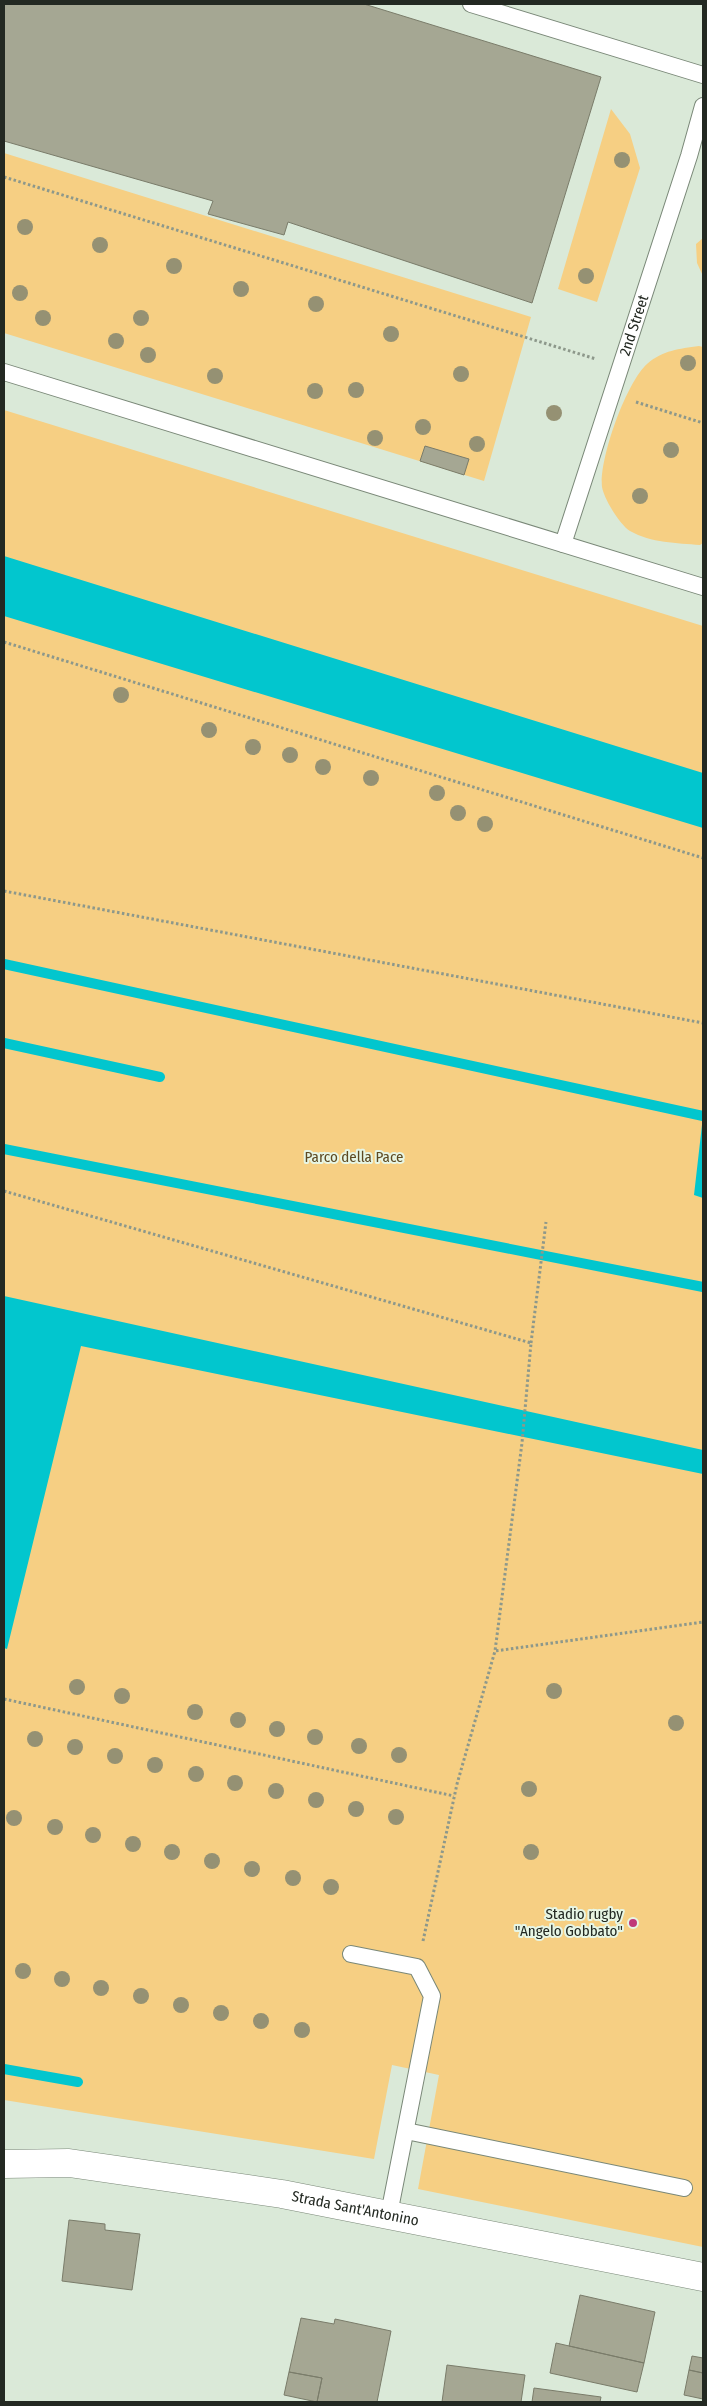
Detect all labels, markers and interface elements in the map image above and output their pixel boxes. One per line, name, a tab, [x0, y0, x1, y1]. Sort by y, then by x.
street label: 2nd Street	[616, 292, 652, 358]
park label: Parco della Pace	[305, 1148, 403, 1166]
place label: Stadio rugby "Angelo Gobbato"	[515, 1905, 623, 1940]
marker: Stadio rugby "Angelo Gobbato"	[627, 1917, 639, 1929]
street label: Strada Sant'Antonino	[290, 2187, 421, 2230]

